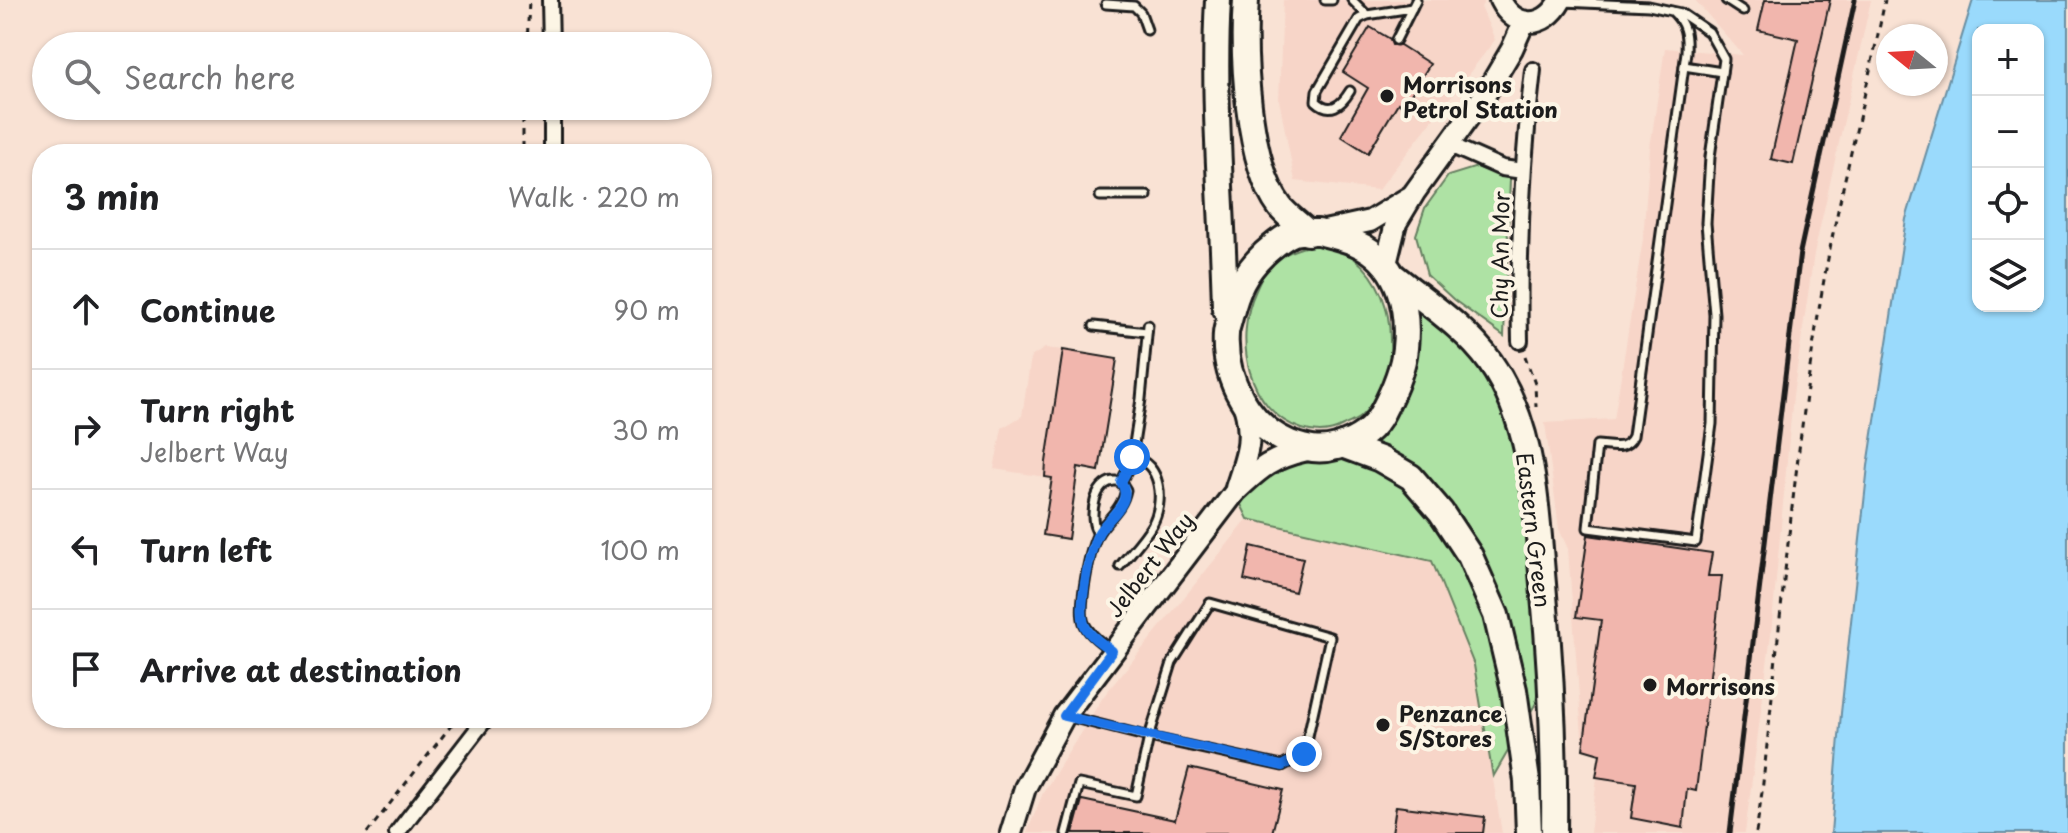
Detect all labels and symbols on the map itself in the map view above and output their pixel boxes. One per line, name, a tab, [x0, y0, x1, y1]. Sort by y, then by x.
north arrow	[1876, 24, 1948, 96]
place label: Morrisons Petrol Station	[1403, 67, 1558, 125]
marker: Morrisons Petrol Station	[1378, 87, 1396, 105]
street label: Chy An Mor	[1481, 190, 1517, 319]
route start	[1114, 439, 1150, 475]
street label: Eastern Green	[1509, 451, 1561, 609]
street label: Jelbert Way	[1097, 504, 1201, 624]
place label: Morrisons	[1666, 669, 1775, 702]
marker: Morrisons	[1641, 676, 1659, 694]
place label: Penzance S/Stores	[1399, 696, 1503, 754]
marker: Penzance S/Stores	[1374, 716, 1392, 734]
route end	[1286, 736, 1322, 772]

